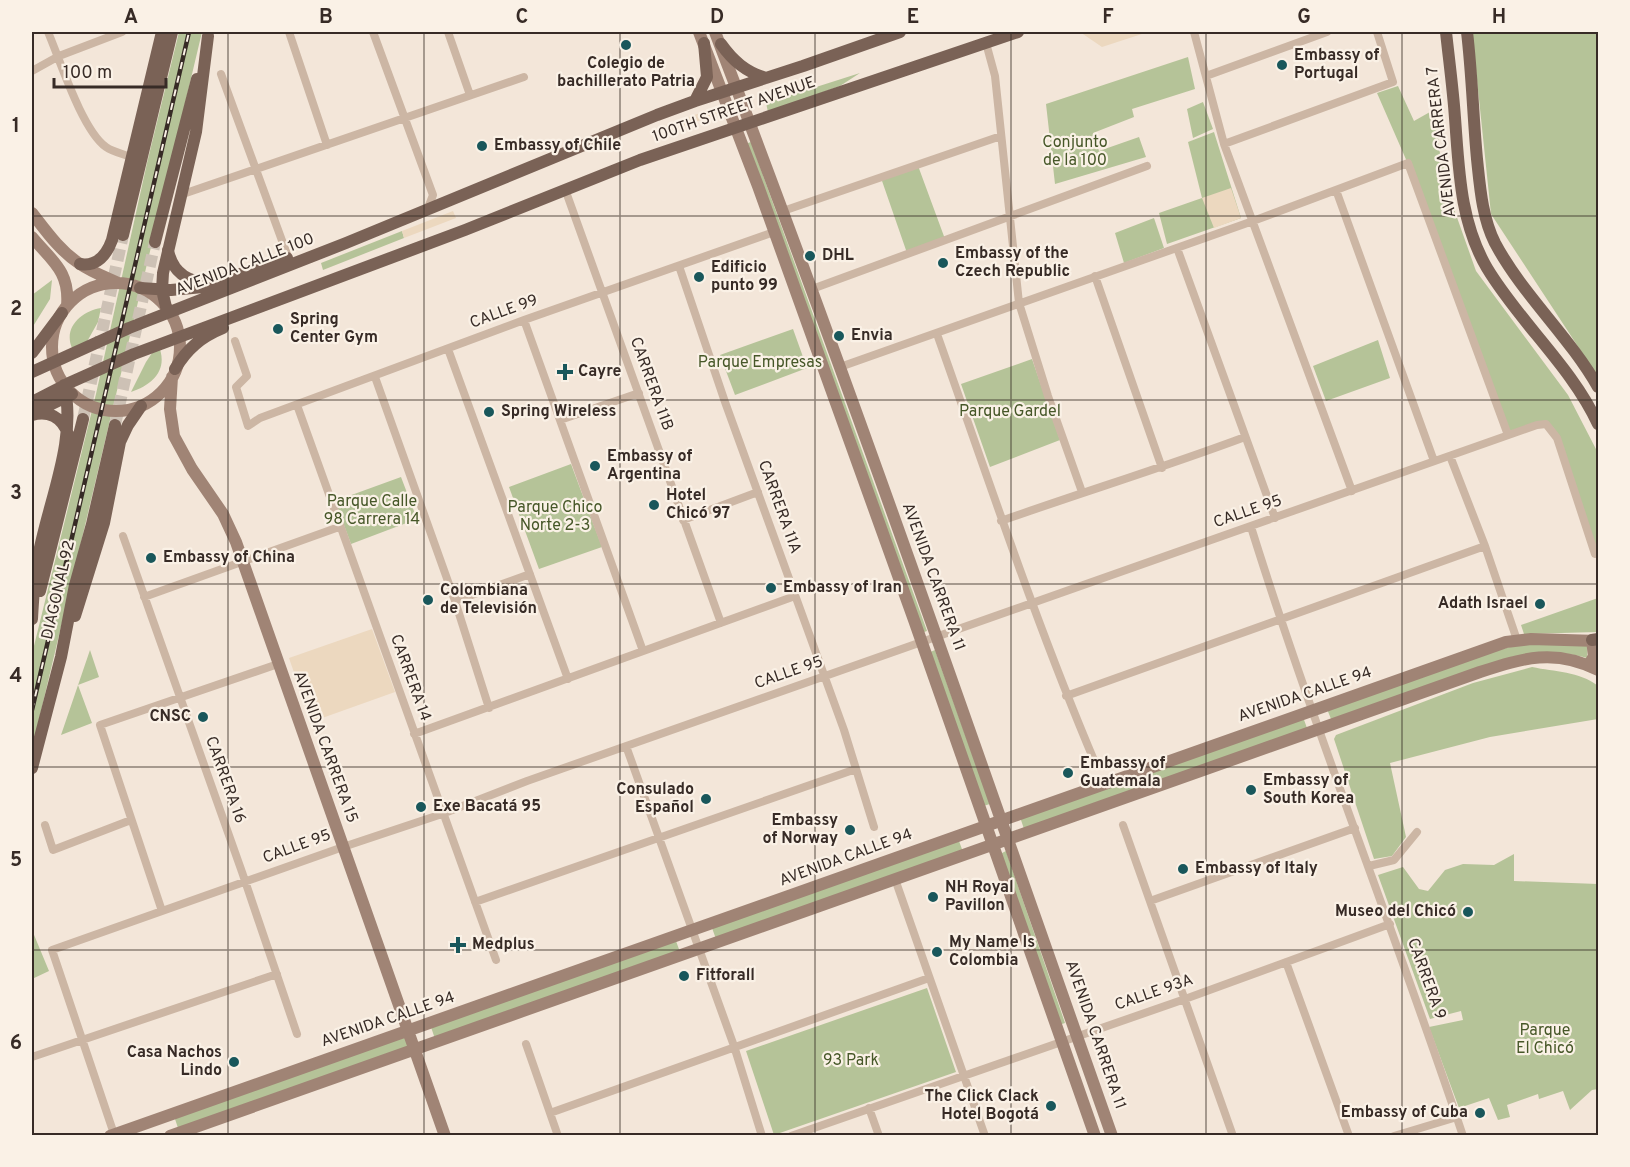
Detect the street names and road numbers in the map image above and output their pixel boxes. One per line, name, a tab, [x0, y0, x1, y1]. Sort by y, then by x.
street label: AVENIDA CARRERA 7	[1423, 65, 1461, 219]
street label: 100TH STREET AVENUE	[650, 73, 818, 147]
street label: AVENIDA CALLE 100	[173, 229, 317, 301]
street label: CALLE 99	[467, 290, 541, 334]
street label: CARRERA 11B	[625, 335, 677, 433]
street label: CARRERA 11A	[753, 458, 805, 557]
street label: CALLE 95	[1211, 491, 1285, 533]
street label: AVENIDA CARRERA 11	[897, 500, 969, 654]
street label: DIAGONAL 92	[38, 538, 80, 642]
street label: CARRERA 14	[385, 632, 435, 724]
street label: CALLE 95	[752, 652, 826, 694]
street label: AVENIDA CALLE 94	[1235, 663, 1375, 727]
street label: AVENIDA CARRERA 15	[288, 668, 362, 826]
street label: CARRERA 16	[200, 734, 250, 826]
street label: CALLE 95	[260, 825, 334, 869]
street label: AVENIDA CALLE 94	[777, 825, 915, 891]
street label: CARRERA 9	[1402, 936, 1450, 1022]
street label: AVENIDA CARRERA 11	[1060, 958, 1130, 1112]
street label: CALLE 93A	[1112, 970, 1196, 1016]
street label: AVENIDA CALLE 94	[318, 988, 458, 1052]

